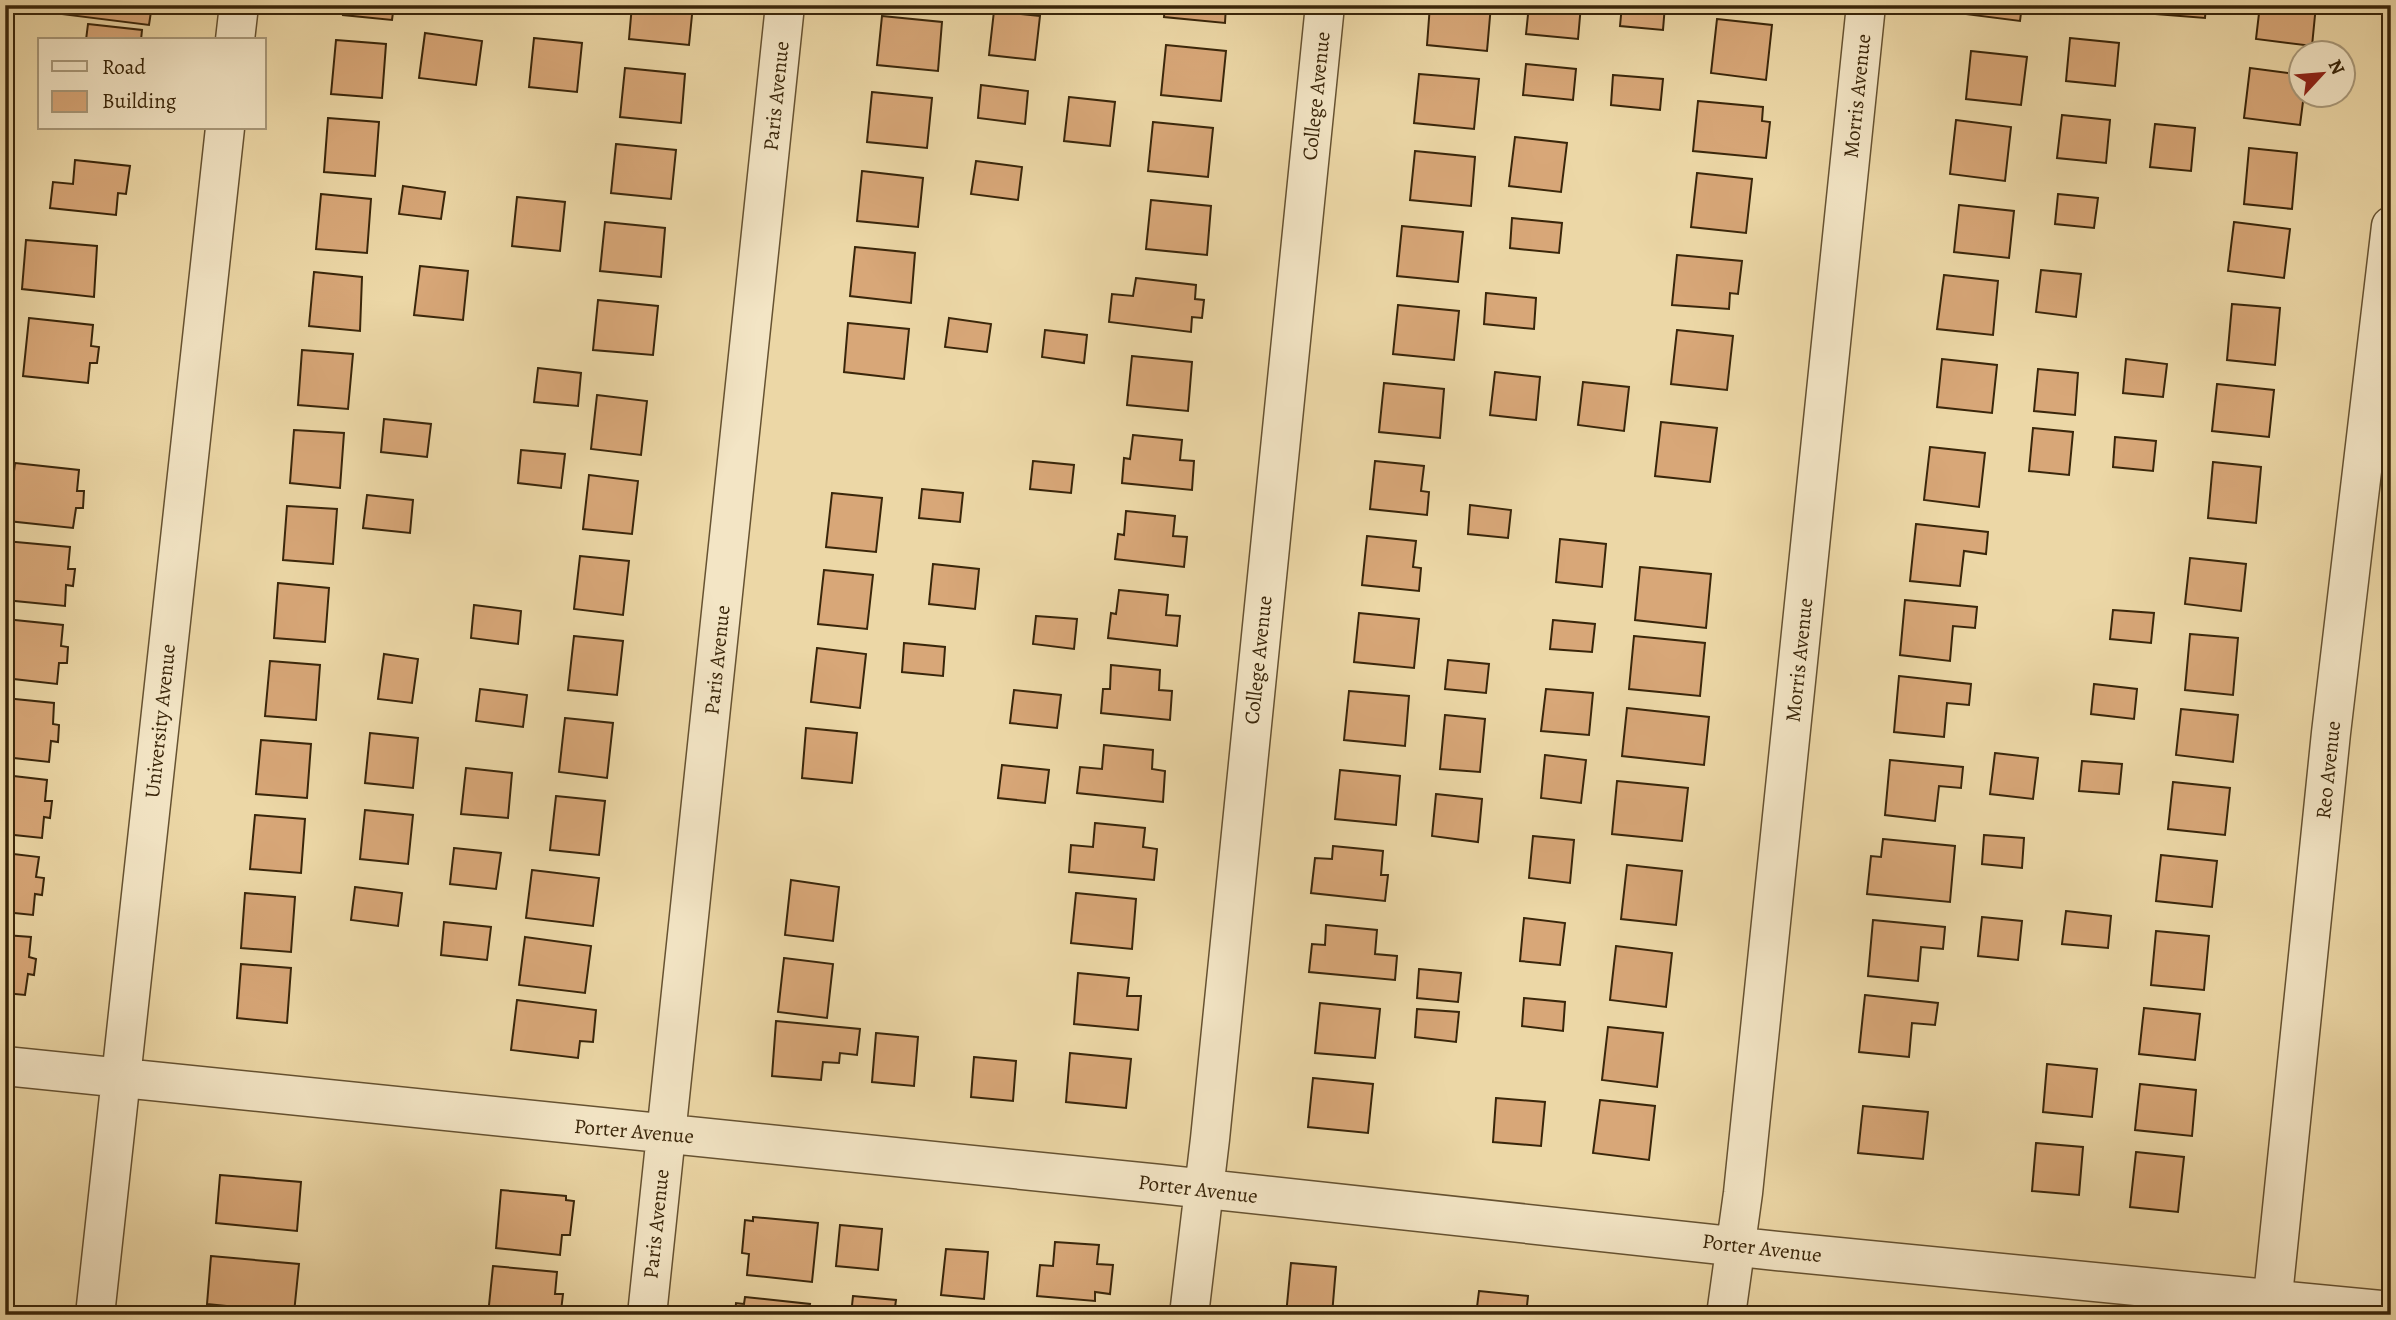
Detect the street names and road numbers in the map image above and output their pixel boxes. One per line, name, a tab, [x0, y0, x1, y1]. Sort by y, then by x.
street label: College Avenue	[1295, 30, 1337, 162]
street label: Morris Avenue	[1837, 32, 1877, 160]
street label: Paris Avenue	[756, 40, 796, 152]
street label: College Avenue	[1237, 594, 1279, 726]
street label: Morris Avenue	[1779, 596, 1819, 724]
street label: Paris Avenue	[697, 604, 737, 716]
street label: University Avenue	[138, 642, 182, 800]
street label: Reo Avenue	[2309, 719, 2347, 821]
street label: Porter Avenue	[573, 1112, 695, 1150]
street label: Paris Avenue	[636, 1168, 676, 1280]
street label: Porter Avenue	[1137, 1168, 1259, 1210]
street label: Porter Avenue	[1701, 1227, 1823, 1269]

